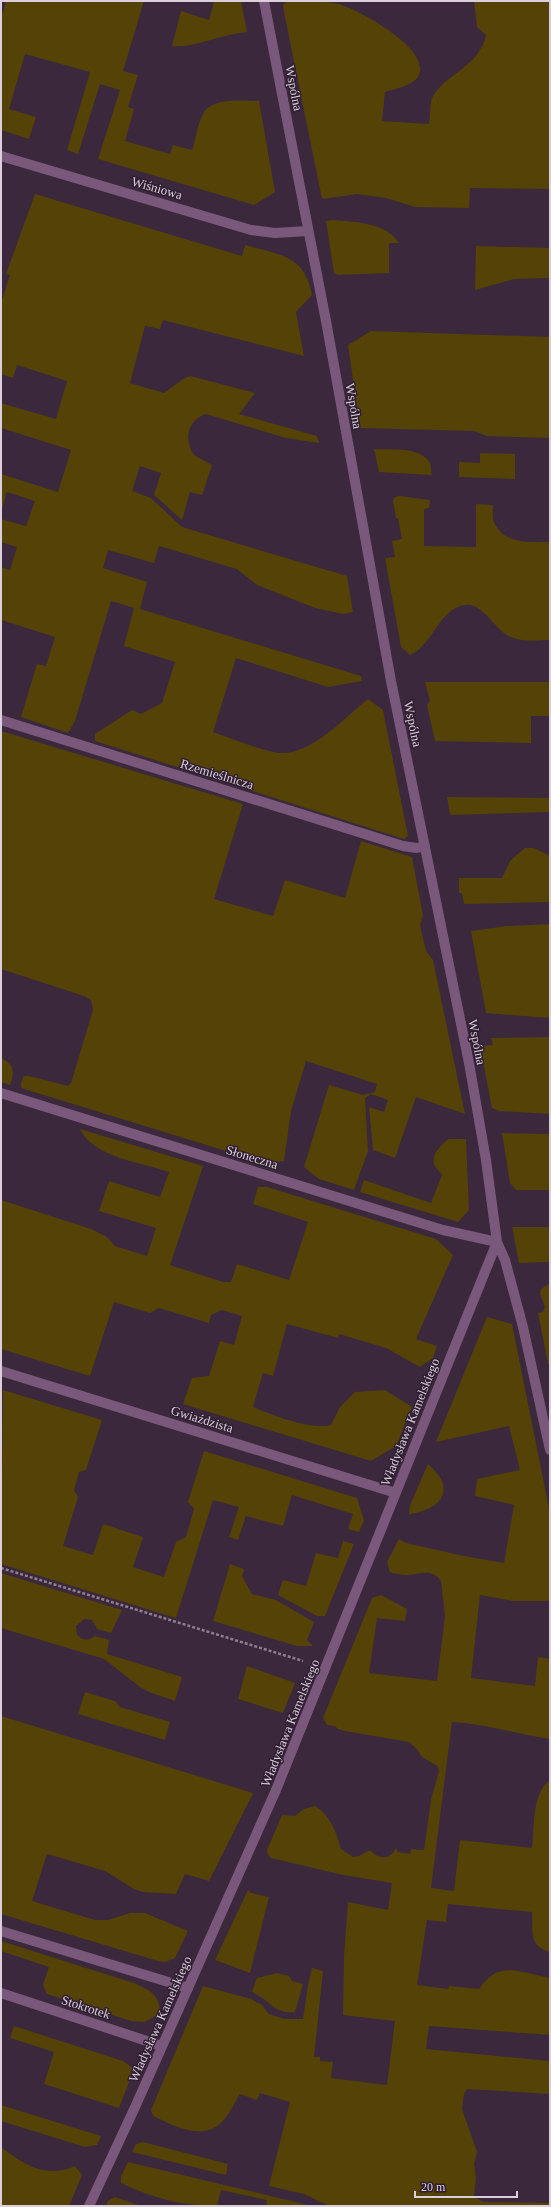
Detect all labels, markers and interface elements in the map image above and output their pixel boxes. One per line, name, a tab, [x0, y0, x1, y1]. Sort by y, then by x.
street label: Wspólna	[282, 64, 306, 112]
street label: Wiśniowa	[130, 174, 184, 202]
street label: Wspólna	[343, 382, 365, 430]
street label: Wspólna	[401, 700, 425, 748]
street label: Rzemieślnicza	[179, 756, 256, 792]
street label: Wspólna	[465, 1018, 489, 1066]
street label: Słoneczna	[224, 1142, 280, 1172]
street label: Władysława Kamelskiego	[378, 1356, 442, 1488]
street label: Gwiaździsta	[169, 1402, 235, 1436]
street label: Władysława Kamelskiego	[258, 1657, 322, 1789]
street label: Władysława Kamelskiego	[125, 1954, 195, 2084]
street label: Stokrotek	[60, 1992, 113, 2022]
scale bar	[415, 2173, 517, 2199]
text: 20 m	[421, 2180, 446, 2194]

